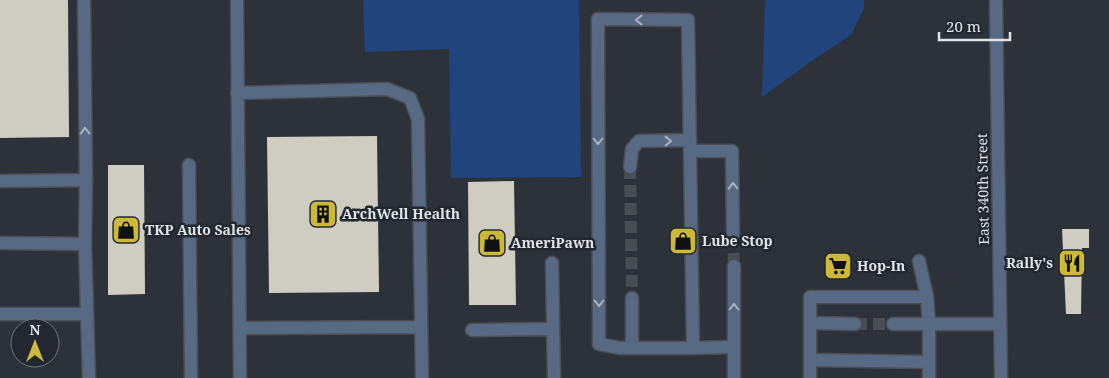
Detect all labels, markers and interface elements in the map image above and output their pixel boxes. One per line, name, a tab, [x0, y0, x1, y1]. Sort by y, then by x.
scale bar	[939, 10, 1010, 42]
one-way arrow	[635, 15, 642, 25]
text: 20 m	[946, 16, 981, 36]
one-way arrow	[80, 127, 90, 134]
street label: East 340th Street	[972, 133, 993, 245]
one-way arrow	[664, 135, 672, 146]
one-way arrow	[593, 137, 603, 145]
one-way arrow	[728, 182, 738, 190]
building icon: ArchWell Health	[308, 199, 338, 229]
place label: ArchWell Health	[342, 204, 460, 223]
shop icon: TKP Auto Sales	[111, 215, 141, 245]
place label: TKP Auto Sales	[145, 220, 251, 239]
shop icon: Lube Stop	[668, 226, 698, 256]
shop icon: AmeriPawn	[477, 228, 507, 258]
place label: Lube Stop	[702, 231, 773, 250]
place label: AmeriPawn	[511, 233, 594, 252]
restaurant icon: Rally's	[1057, 248, 1087, 278]
supermarket icon: Hop-In	[823, 251, 853, 281]
place label: Rally's	[1006, 253, 1053, 272]
place label: Hop-In	[857, 256, 905, 275]
one-way arrow	[594, 300, 604, 307]
one-way arrow	[729, 302, 739, 310]
north arrow	[10, 318, 60, 368]
text: N	[29, 320, 41, 339]

